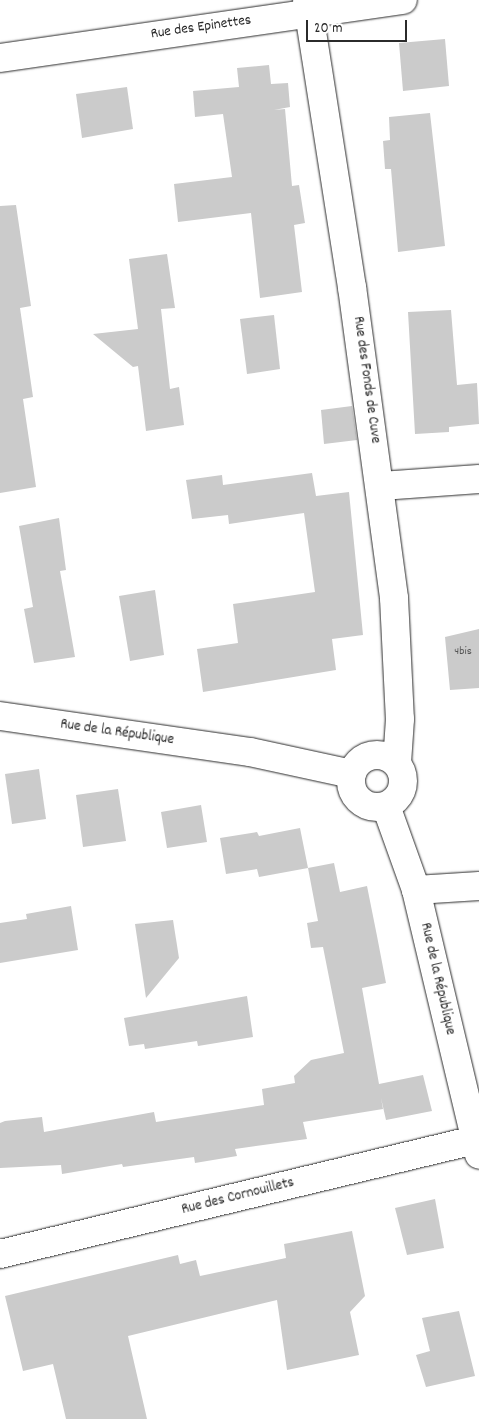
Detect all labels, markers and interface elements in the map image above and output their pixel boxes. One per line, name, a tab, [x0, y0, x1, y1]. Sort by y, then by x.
scale bar	[309, 10, 410, 42]
street label: Rue des Epinettes	[150, 12, 252, 44]
text: 20 m	[314, 18, 342, 40]
street label: Rue des Fonds de Cuve	[348, 315, 384, 445]
house number: 4bis	[454, 645, 472, 659]
street label: Rue de la République	[59, 716, 175, 750]
street label: Rue de la République	[415, 921, 459, 1037]
street label: Rue des Cornouillets	[180, 1174, 296, 1220]

